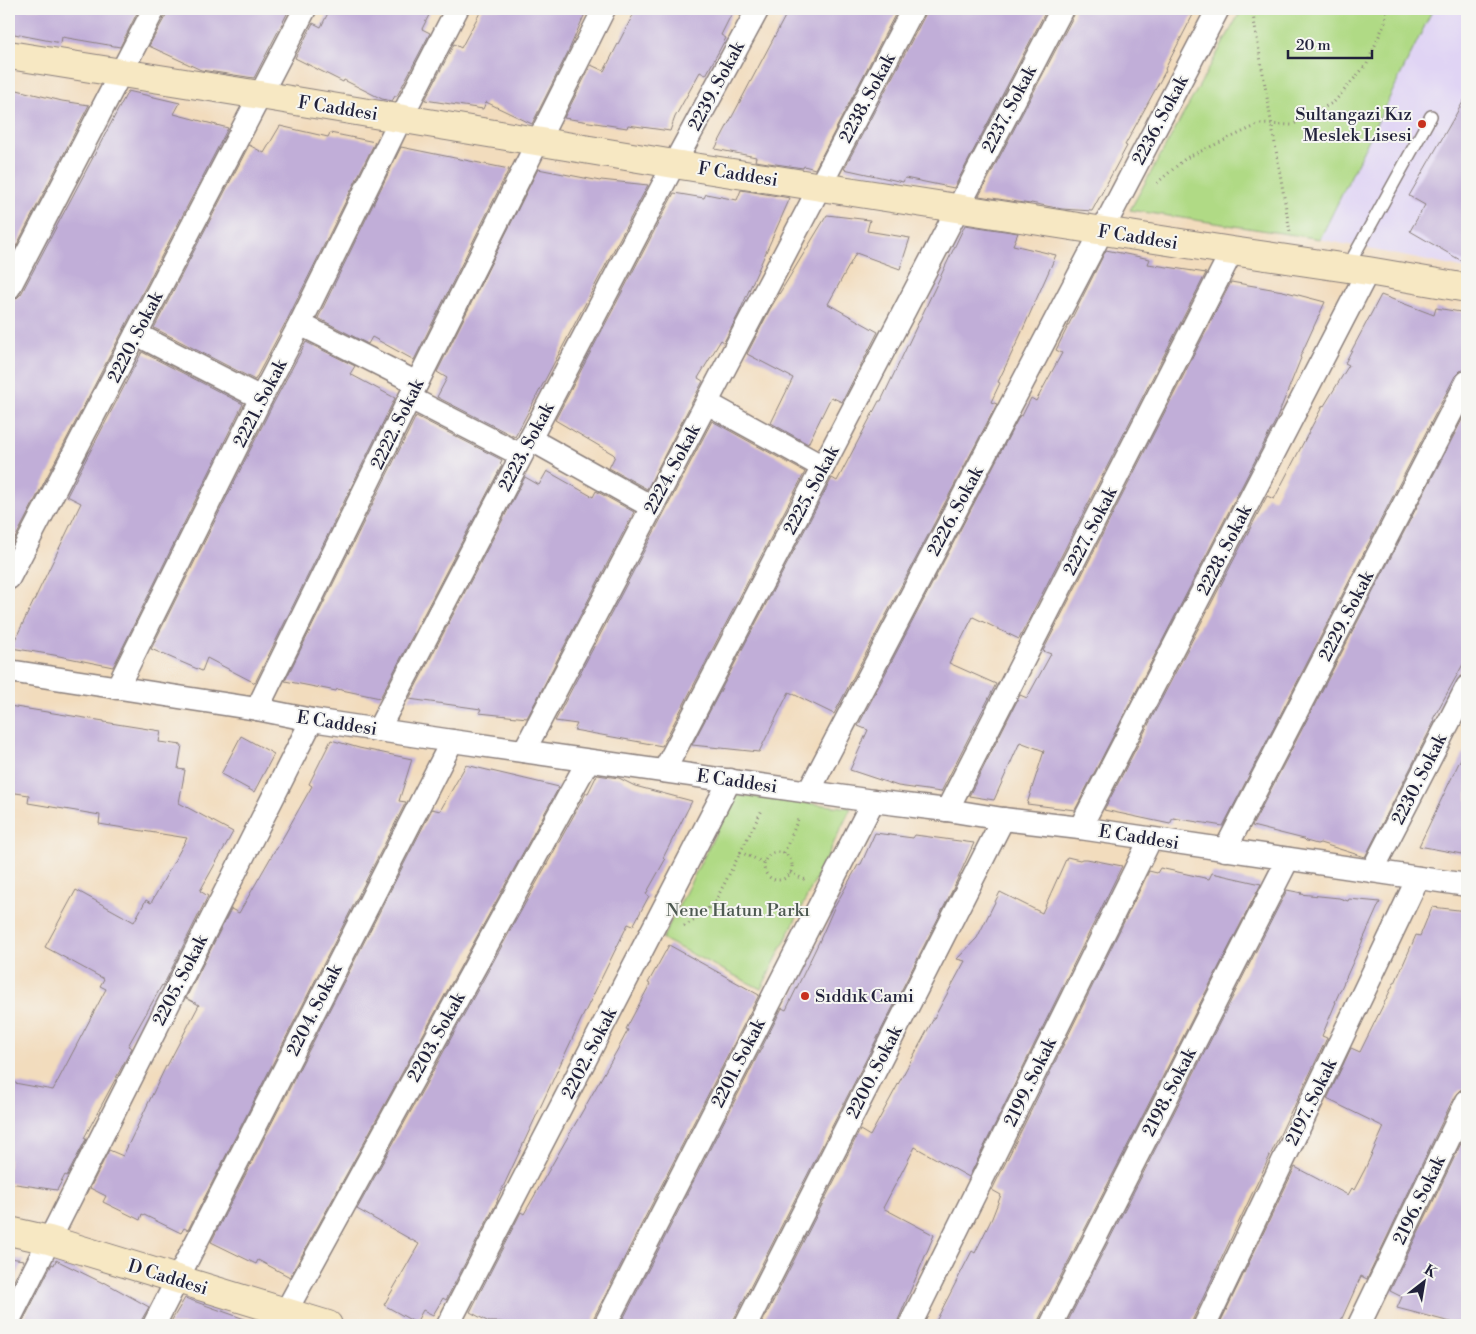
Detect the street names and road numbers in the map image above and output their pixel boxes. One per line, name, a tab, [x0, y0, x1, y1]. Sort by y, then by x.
street label: 2239. Sokak	[683, 36, 750, 135]
street label: 2238. Sokak	[834, 48, 901, 147]
street label: 2237. Sokak	[977, 60, 1043, 157]
street label: 2236. Sokak	[1127, 70, 1194, 169]
street label: F Caddesi	[296, 91, 379, 126]
street label: F Caddesi	[696, 157, 779, 192]
street label: F Caddesi	[1096, 220, 1179, 255]
street label: 2220. Sokak	[103, 286, 169, 387]
street label: 2221. Sokak	[228, 354, 293, 451]
street label: 2222. Sokak	[366, 374, 430, 473]
street label: 2223. Sokak	[493, 397, 560, 496]
street label: 2224. Sokak	[639, 419, 706, 518]
street label: 2225. Sokak	[778, 440, 845, 539]
street label: 2226. Sokak	[922, 461, 989, 560]
street label: 2227. Sokak	[1058, 482, 1123, 579]
street label: 2228. Sokak	[1192, 500, 1258, 599]
street label: 2229. Sokak	[1314, 566, 1380, 665]
street label: E Caddesi	[295, 706, 379, 741]
street label: 2230. Sokak	[1387, 728, 1453, 829]
street label: E Caddesi	[695, 764, 779, 799]
street label: E Caddesi	[1097, 820, 1181, 855]
street label: 2205. Sokak	[148, 929, 214, 1030]
street label: 2204. Sokak	[282, 959, 348, 1060]
street label: 2203. Sokak	[402, 987, 471, 1086]
street label: 2202. Sokak	[557, 1002, 623, 1103]
street label: 2201. Sokak	[706, 1014, 771, 1111]
street label: 2200. Sokak	[841, 1021, 908, 1122]
street label: 2199. Sokak	[999, 1033, 1063, 1130]
street label: 2198. Sokak	[1137, 1043, 1202, 1140]
street label: 2197. Sokak	[1281, 1054, 1343, 1149]
street label: 2196. Sokak	[1388, 1151, 1452, 1248]
street label: D Caddesi	[125, 1254, 211, 1301]

